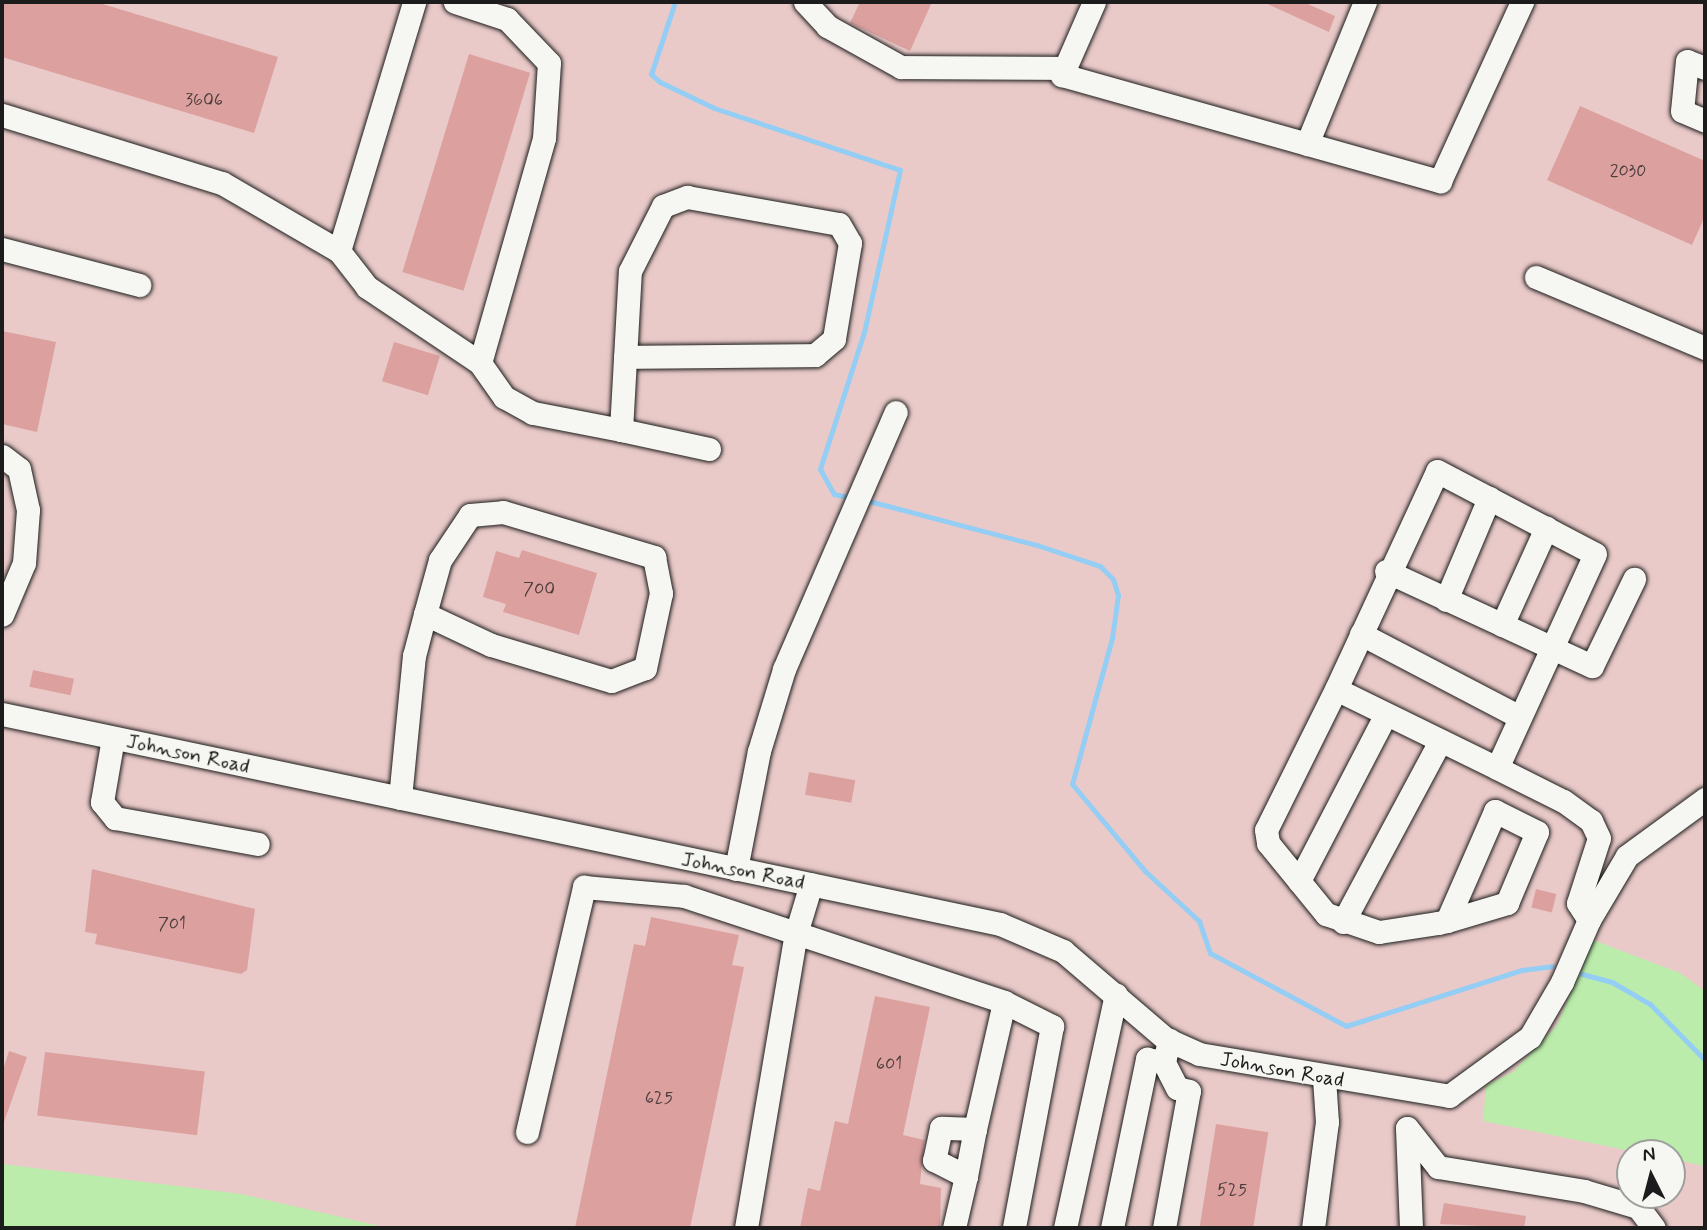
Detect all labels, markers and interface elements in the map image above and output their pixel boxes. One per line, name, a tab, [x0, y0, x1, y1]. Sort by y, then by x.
house number: 3606	[185, 89, 223, 111]
house number: 2030	[1610, 160, 1646, 182]
house number: 700	[523, 578, 555, 600]
street label: Johnson Road	[125, 729, 251, 779]
street label: Johnson Road	[680, 847, 806, 895]
house number: 701	[158, 913, 186, 935]
street label: Johnson Road	[1219, 1047, 1345, 1093]
house number: 601	[876, 1053, 902, 1075]
house number: 625	[645, 1087, 673, 1109]
north arrow	[1616, 1139, 1686, 1209]
text: N	[1641, 1142, 1657, 1168]
house number: 525	[1217, 1179, 1247, 1201]

